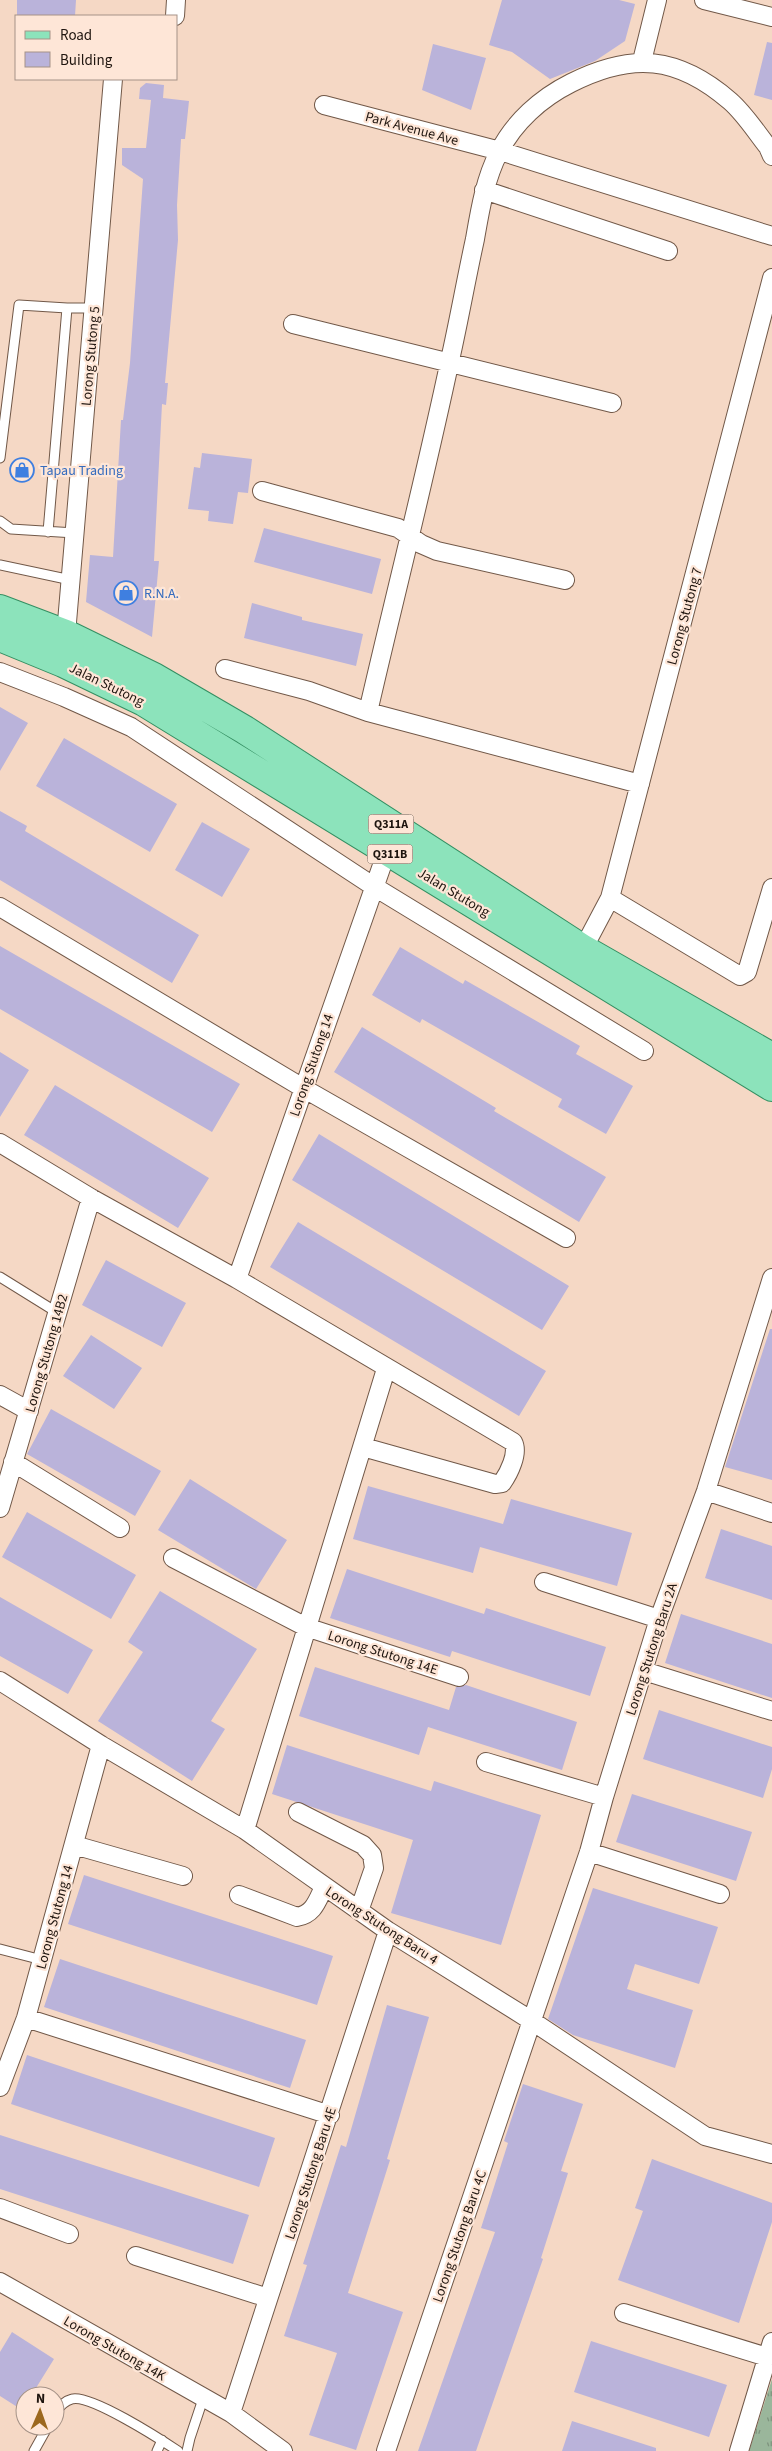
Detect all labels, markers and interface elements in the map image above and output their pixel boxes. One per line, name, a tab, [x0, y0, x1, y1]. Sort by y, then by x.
legend	[15, 15, 178, 80]
text: Road	[60, 25, 92, 46]
text: Building	[60, 50, 113, 71]
street label: Park Avenue Ave	[363, 107, 461, 151]
street label: Lorong Stutong 5	[77, 305, 105, 407]
shop icon: Tapau Trading	[9, 457, 35, 483]
place label: Tapau Trading	[40, 461, 123, 481]
street label: Lorong Stutong 7	[662, 565, 708, 667]
shop icon: R.N.A.	[113, 580, 139, 606]
place label: R.N.A.	[144, 584, 179, 604]
street label: Jalan Stutong	[66, 658, 147, 712]
road number: Q311A	[368, 814, 414, 834]
road number: Q311B	[368, 844, 412, 864]
street label: Jalan Stutong	[414, 863, 493, 922]
street label: Lorong Stutong 14	[285, 1011, 339, 1119]
street label: Lorong Stutong 14B2	[20, 1292, 73, 1415]
street label: Lorong Stutong Baru 2A	[621, 1580, 683, 1718]
street label: Lorong Stutong 14E	[325, 1626, 440, 1680]
street label: Lorong Stutong 14	[31, 1863, 78, 1972]
street label: Lorong Stutong Baru 4	[321, 1882, 442, 1970]
street label: Lorong Stutong Baru 4E	[280, 2105, 342, 2242]
street label: Lorong Stutong Baru 4C	[428, 2167, 492, 2305]
street label: Lorong Stutong 14K	[60, 2311, 170, 2387]
north arrow	[15, 2386, 65, 2436]
text: N	[35, 2389, 45, 2409]

